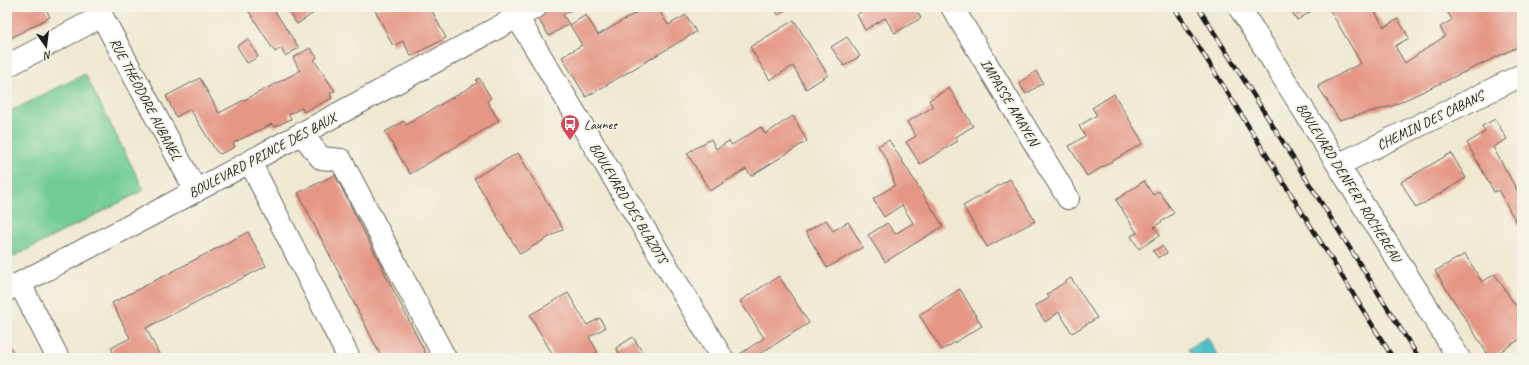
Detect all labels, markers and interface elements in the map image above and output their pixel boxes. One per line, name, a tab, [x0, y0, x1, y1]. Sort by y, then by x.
north arrow	[26, 26, 66, 66]
street label: RUE THÉODORE AUBANEL	[106, 35, 185, 163]
text: N	[41, 48, 53, 64]
street label: IMPASSE AMAYEN	[977, 56, 1044, 151]
street label: CHEMIN DES CABANS	[1374, 86, 1489, 154]
street label: BOULEVARD DENFERT ROCHEREAU	[1293, 100, 1406, 267]
street label: BOULEVARD PRINCE DES BAUX	[186, 108, 341, 202]
bus stop icon: Launes	[559, 113, 581, 141]
place label: Launes	[584, 116, 618, 133]
street label: BOULEVARD DES BLAZOTS	[586, 140, 672, 269]

